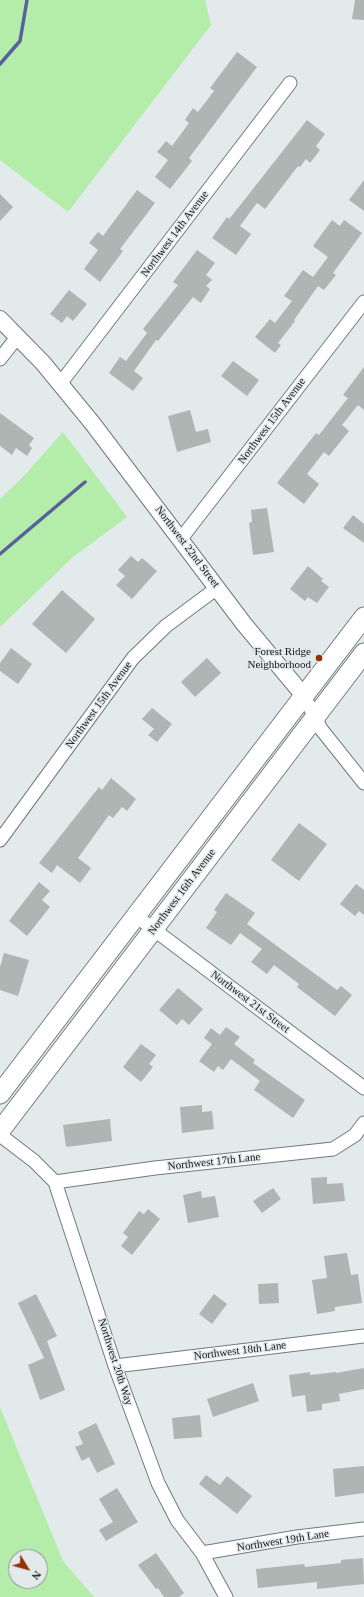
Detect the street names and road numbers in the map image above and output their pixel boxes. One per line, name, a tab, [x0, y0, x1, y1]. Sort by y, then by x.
street label: Northwest 14th Avenue	[138, 188, 212, 280]
street label: Northwest 15th Avenue	[235, 375, 309, 467]
street label: Northwest 22nd Street	[152, 504, 222, 590]
street label: Northwest 15th Avenue	[63, 659, 135, 751]
street label: Northwest 16th Avenue	[145, 846, 219, 938]
street label: Northwest 21st Street	[208, 968, 292, 1036]
street label: Northwest 17th Lane	[167, 1151, 261, 1173]
street label: Northwest 20th Way	[95, 1317, 135, 1407]
street label: Northwest 18th Lane	[193, 1339, 287, 1363]
street label: Northwest 19th Lane	[236, 1527, 330, 1555]

